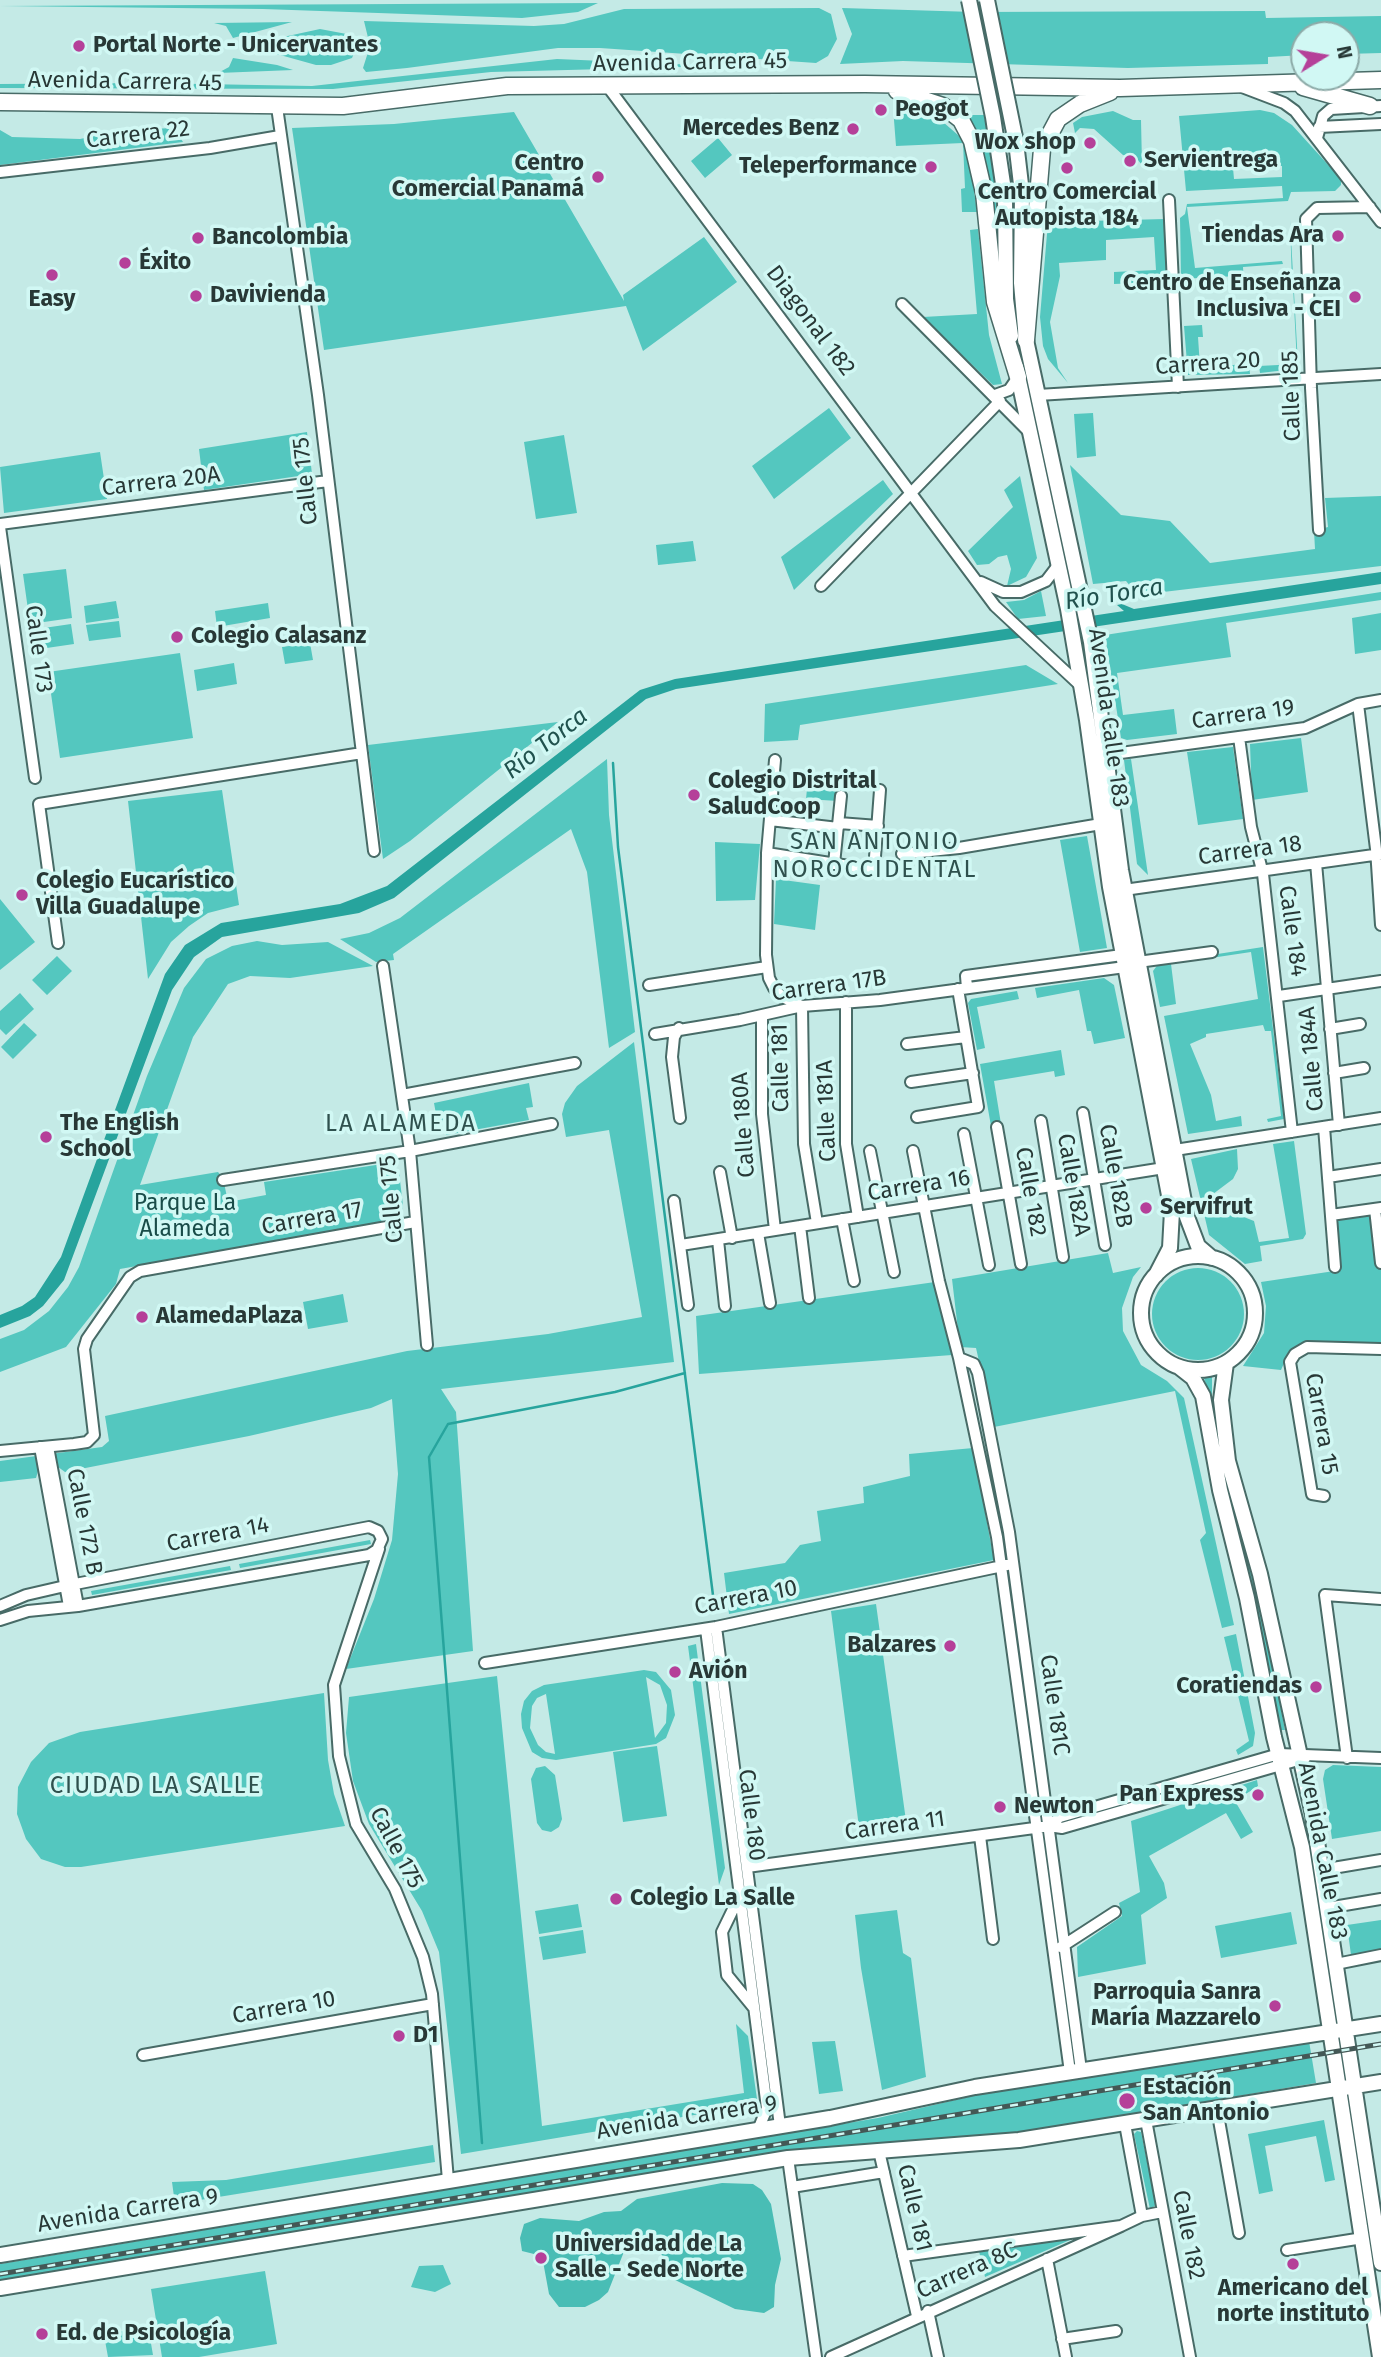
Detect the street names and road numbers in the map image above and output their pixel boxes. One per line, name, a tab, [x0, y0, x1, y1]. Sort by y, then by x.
street label: Avenida Carrera 45	[593, 48, 787, 78]
street label: Avenida Carrera 45	[28, 67, 222, 97]
street label: Carrera 22	[85, 115, 191, 155]
street label: Diagonal 182	[760, 260, 860, 382]
street label: Carrera 20	[1154, 347, 1262, 381]
street label: Calle 185	[1277, 350, 1307, 442]
street label: Calle 175	[288, 436, 324, 526]
street label: Carrera 20A	[100, 461, 222, 503]
street label: Calle 173	[18, 603, 58, 695]
street label: Avenida Calle 183	[1082, 627, 1134, 809]
street label: Carrera 19	[1190, 694, 1296, 736]
street label: Carrera 18	[1197, 830, 1303, 872]
street label: Calle 184	[1272, 884, 1312, 978]
street label: Carrera 17B	[770, 964, 888, 1008]
street label: Calle 184A	[1294, 1006, 1330, 1112]
street label: Calle 181	[766, 1023, 796, 1113]
street label: Calle 181A	[811, 1060, 843, 1162]
street label: Calle 180A	[727, 1071, 761, 1179]
street label: Calle 182B	[1092, 1122, 1138, 1230]
street label: Calle 182A	[1050, 1131, 1096, 1239]
street label: Calle 182	[1009, 1145, 1051, 1239]
street label: Calle 175	[374, 1154, 410, 1244]
street label: Carrera 16	[866, 1164, 972, 1208]
street label: Carrera 17	[260, 1197, 364, 1241]
street label: Carrera 15	[1298, 1371, 1344, 1477]
street label: Calle 172 B	[60, 1466, 108, 1578]
street label: Carrera 14	[164, 1512, 272, 1558]
street label: Carrera 10	[692, 1575, 800, 1621]
street label: Calle 181C	[1033, 1653, 1075, 1757]
street label: Avenida Calle 183	[1291, 1760, 1353, 1942]
street label: Calle 180	[732, 1767, 770, 1863]
street label: Calle 175	[363, 1803, 429, 1893]
street label: Carrera 11	[843, 1805, 947, 1847]
street label: Carrera 10	[230, 1985, 338, 2031]
street label: Avenida Carrera 9	[595, 2090, 779, 2146]
street label: Calle 181	[891, 2162, 937, 2254]
street label: Avenida Carrera 9	[36, 2183, 220, 2239]
street label: Calle 182	[1166, 2188, 1210, 2282]
street label: Carrera 8C	[913, 2237, 1021, 2305]

